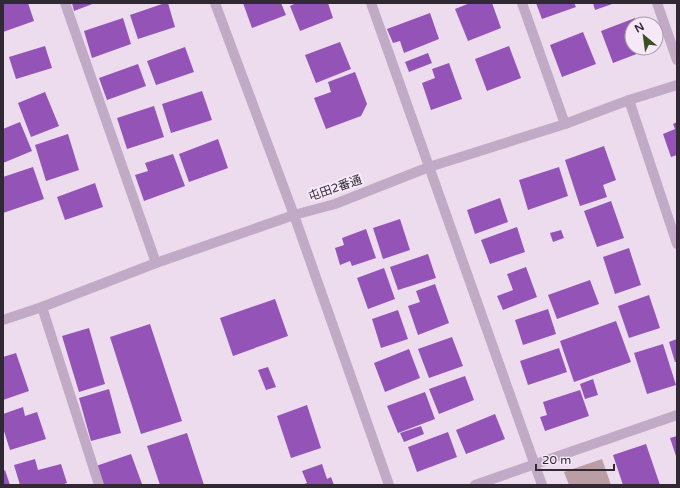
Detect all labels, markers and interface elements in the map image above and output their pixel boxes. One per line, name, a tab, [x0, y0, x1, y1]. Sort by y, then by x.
north arrow	[624, 16, 664, 56]
text: N	[632, 20, 646, 36]
street label: 屯田2番通	[306, 172, 364, 204]
scale bar	[536, 446, 614, 472]
text: 20 m	[542, 453, 571, 467]

